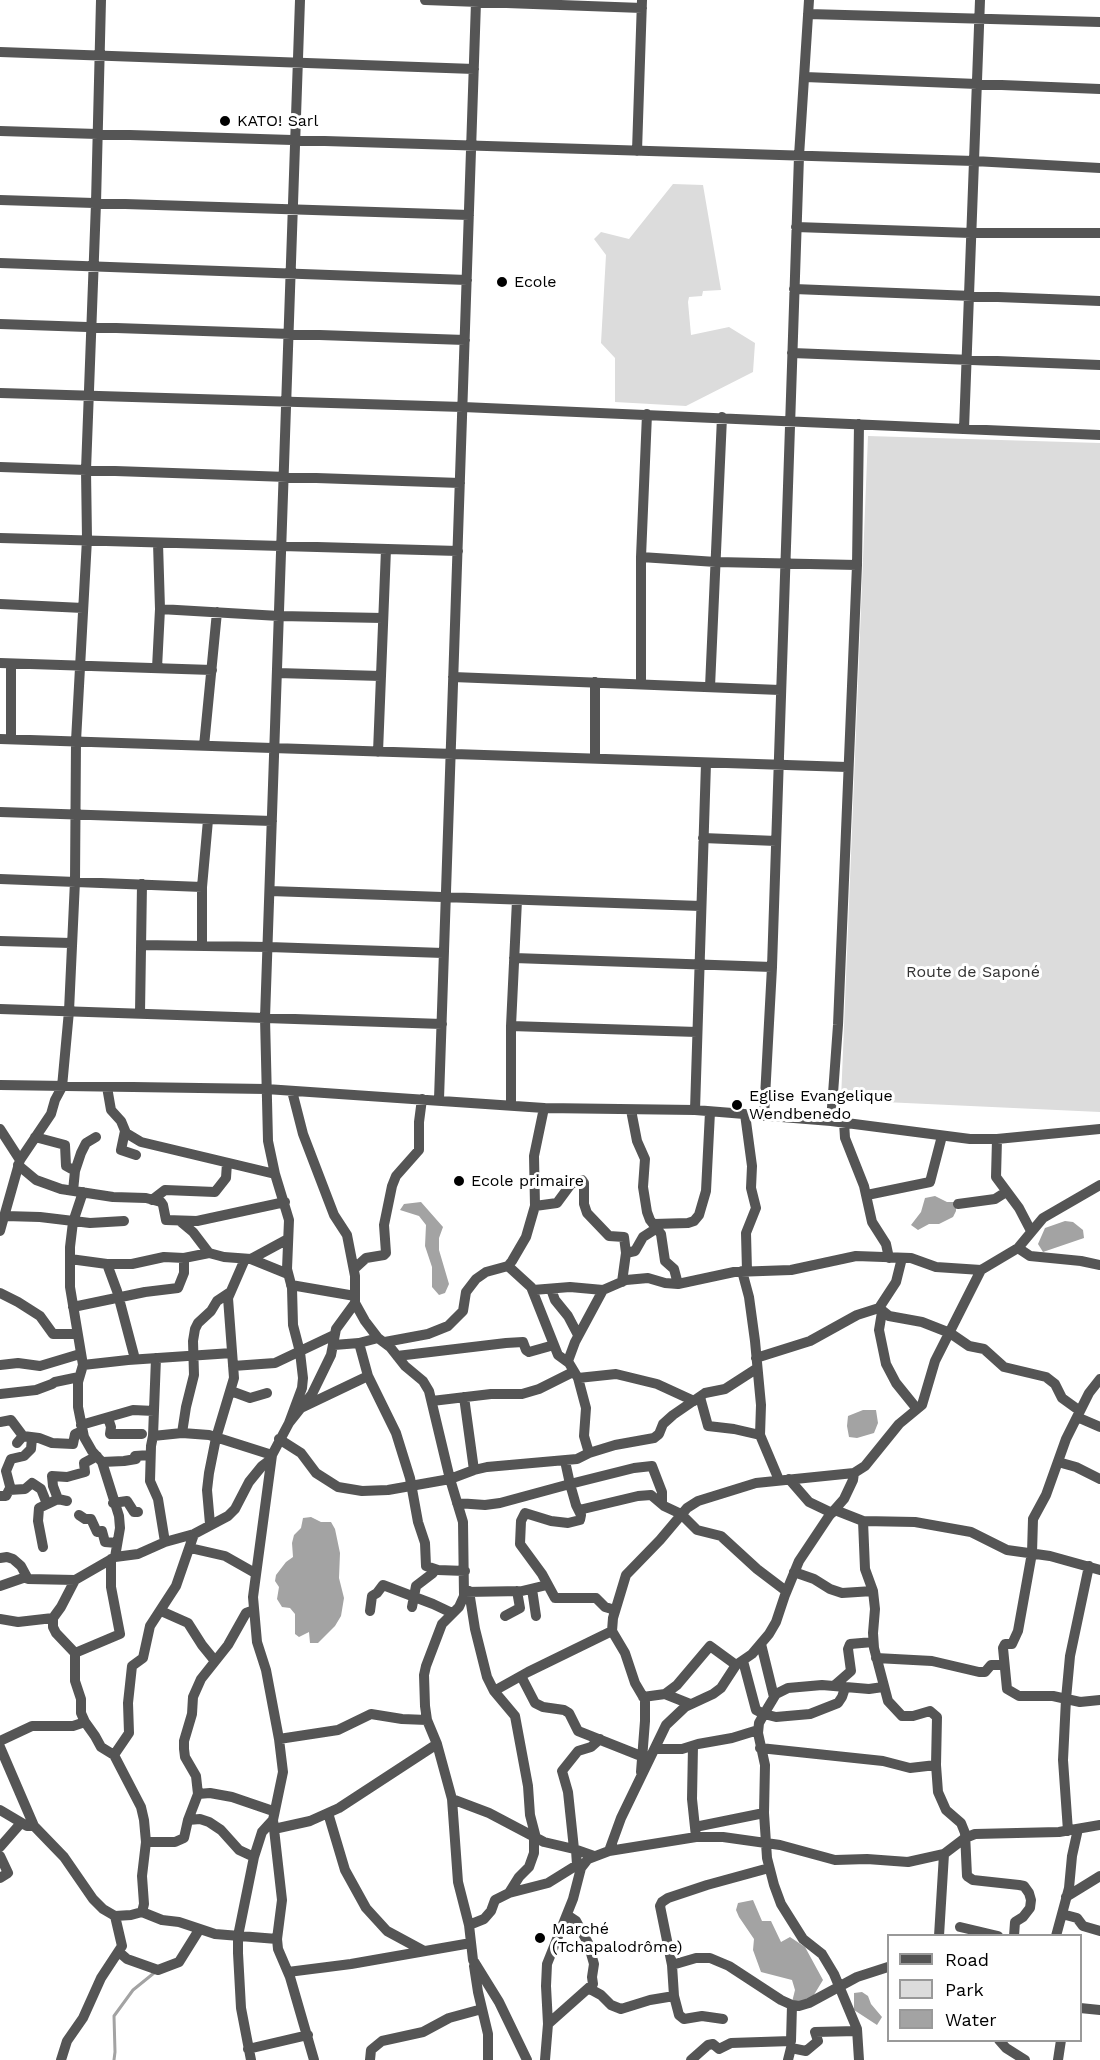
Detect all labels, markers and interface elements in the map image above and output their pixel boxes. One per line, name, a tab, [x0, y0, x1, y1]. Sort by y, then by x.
place label: KATO! Sarl	[237, 111, 318, 131]
marker: KATO! Sarl	[218, 114, 232, 128]
place label: Ecole	[514, 272, 557, 292]
marker: Ecole	[495, 275, 509, 289]
park label: Route de Saponé	[906, 962, 1040, 982]
place label: Eglise Evangelique Wendbenedo	[749, 1086, 893, 1124]
marker: Eglise Evangelique Wendbenedo	[730, 1098, 744, 1112]
place label: Ecole primaire	[471, 1171, 584, 1191]
marker: Ecole primaire	[452, 1174, 466, 1188]
place label: Marché (Tchapalodrôme)	[552, 1919, 682, 1957]
marker: Marché (Tchapalodrôme)	[533, 1931, 547, 1945]
legend	[887, 1934, 1082, 2042]
text: Road	[945, 1949, 989, 1970]
text: Park	[945, 1979, 984, 2000]
text: Water	[945, 2009, 997, 2030]

